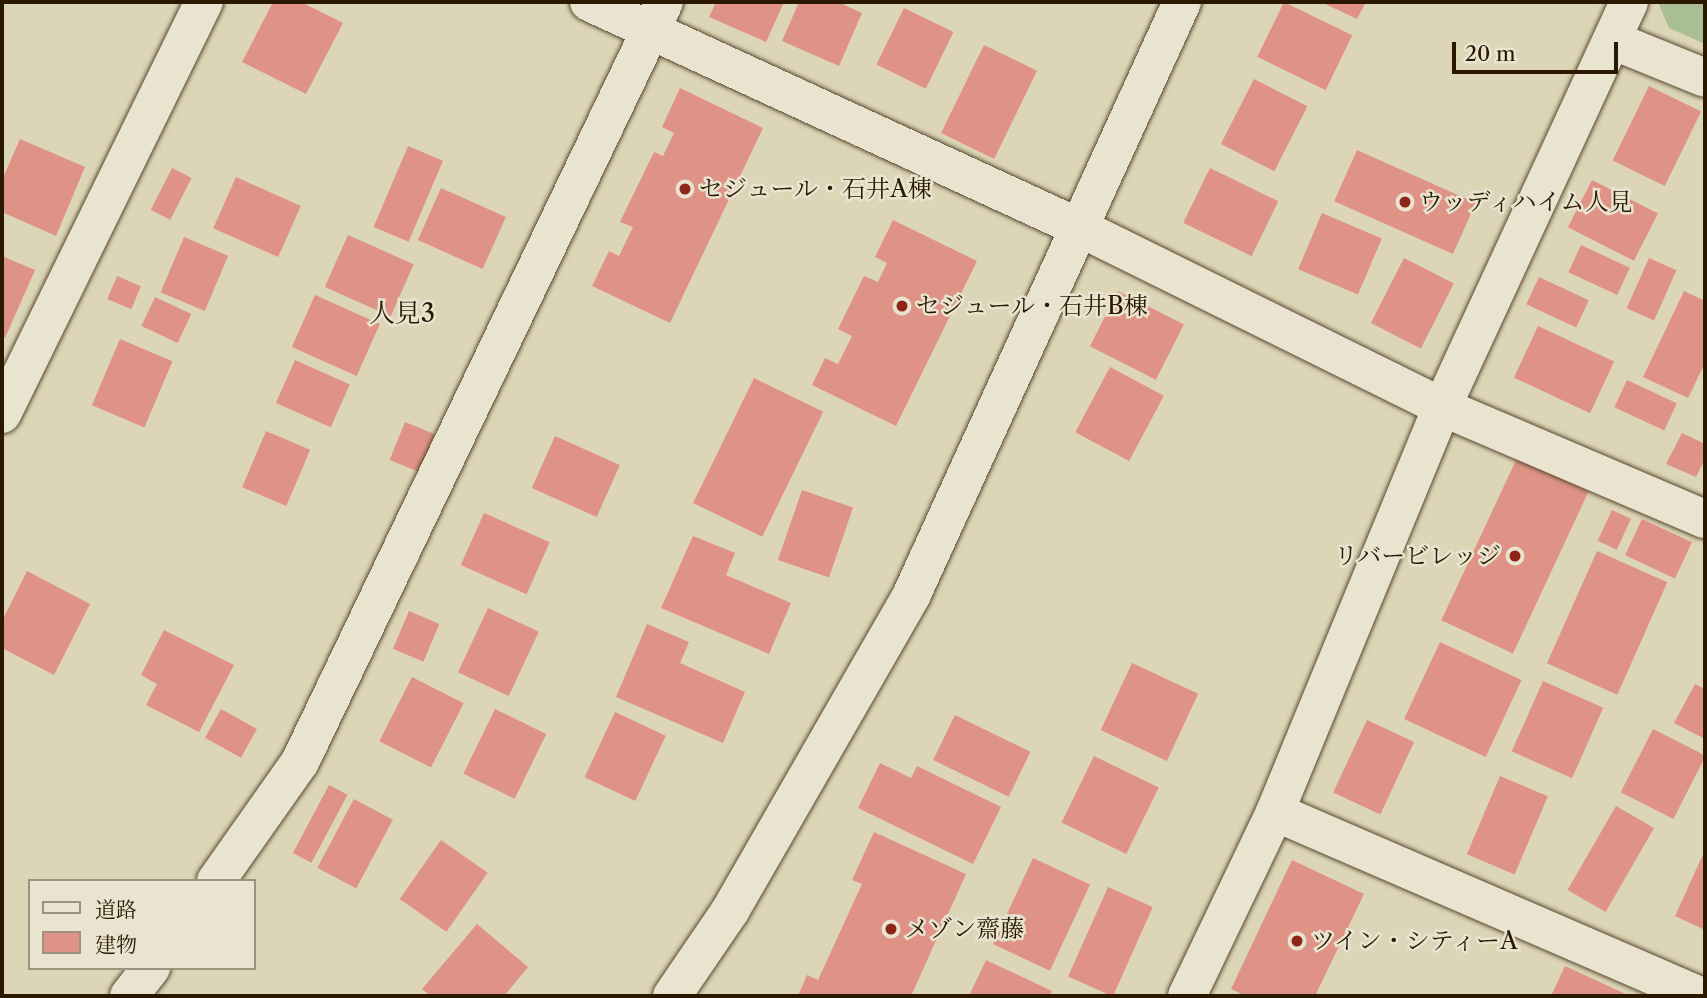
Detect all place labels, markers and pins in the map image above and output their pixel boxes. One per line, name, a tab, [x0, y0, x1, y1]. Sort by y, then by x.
place label: セジュール・石井A棟	[699, 175, 933, 203]
marker: セジュール・石井A棟	[677, 181, 693, 197]
place label: ウッディハイム人見	[1419, 188, 1635, 216]
marker: ウッディハイム人見	[1397, 194, 1413, 210]
place label: セジュール・石井B棟	[916, 292, 1149, 320]
marker: セジュール・石井B棟	[894, 298, 910, 314]
place label: リバービレッジ	[1333, 542, 1501, 570]
marker: リバービレッジ	[1507, 548, 1523, 564]
place label: メゾン齋藤	[905, 915, 1025, 943]
marker: メゾン齋藤	[883, 921, 899, 937]
place label: ツイン・シティーA	[1311, 927, 1521, 955]
marker: ツイン・シティーA	[1289, 933, 1305, 949]

